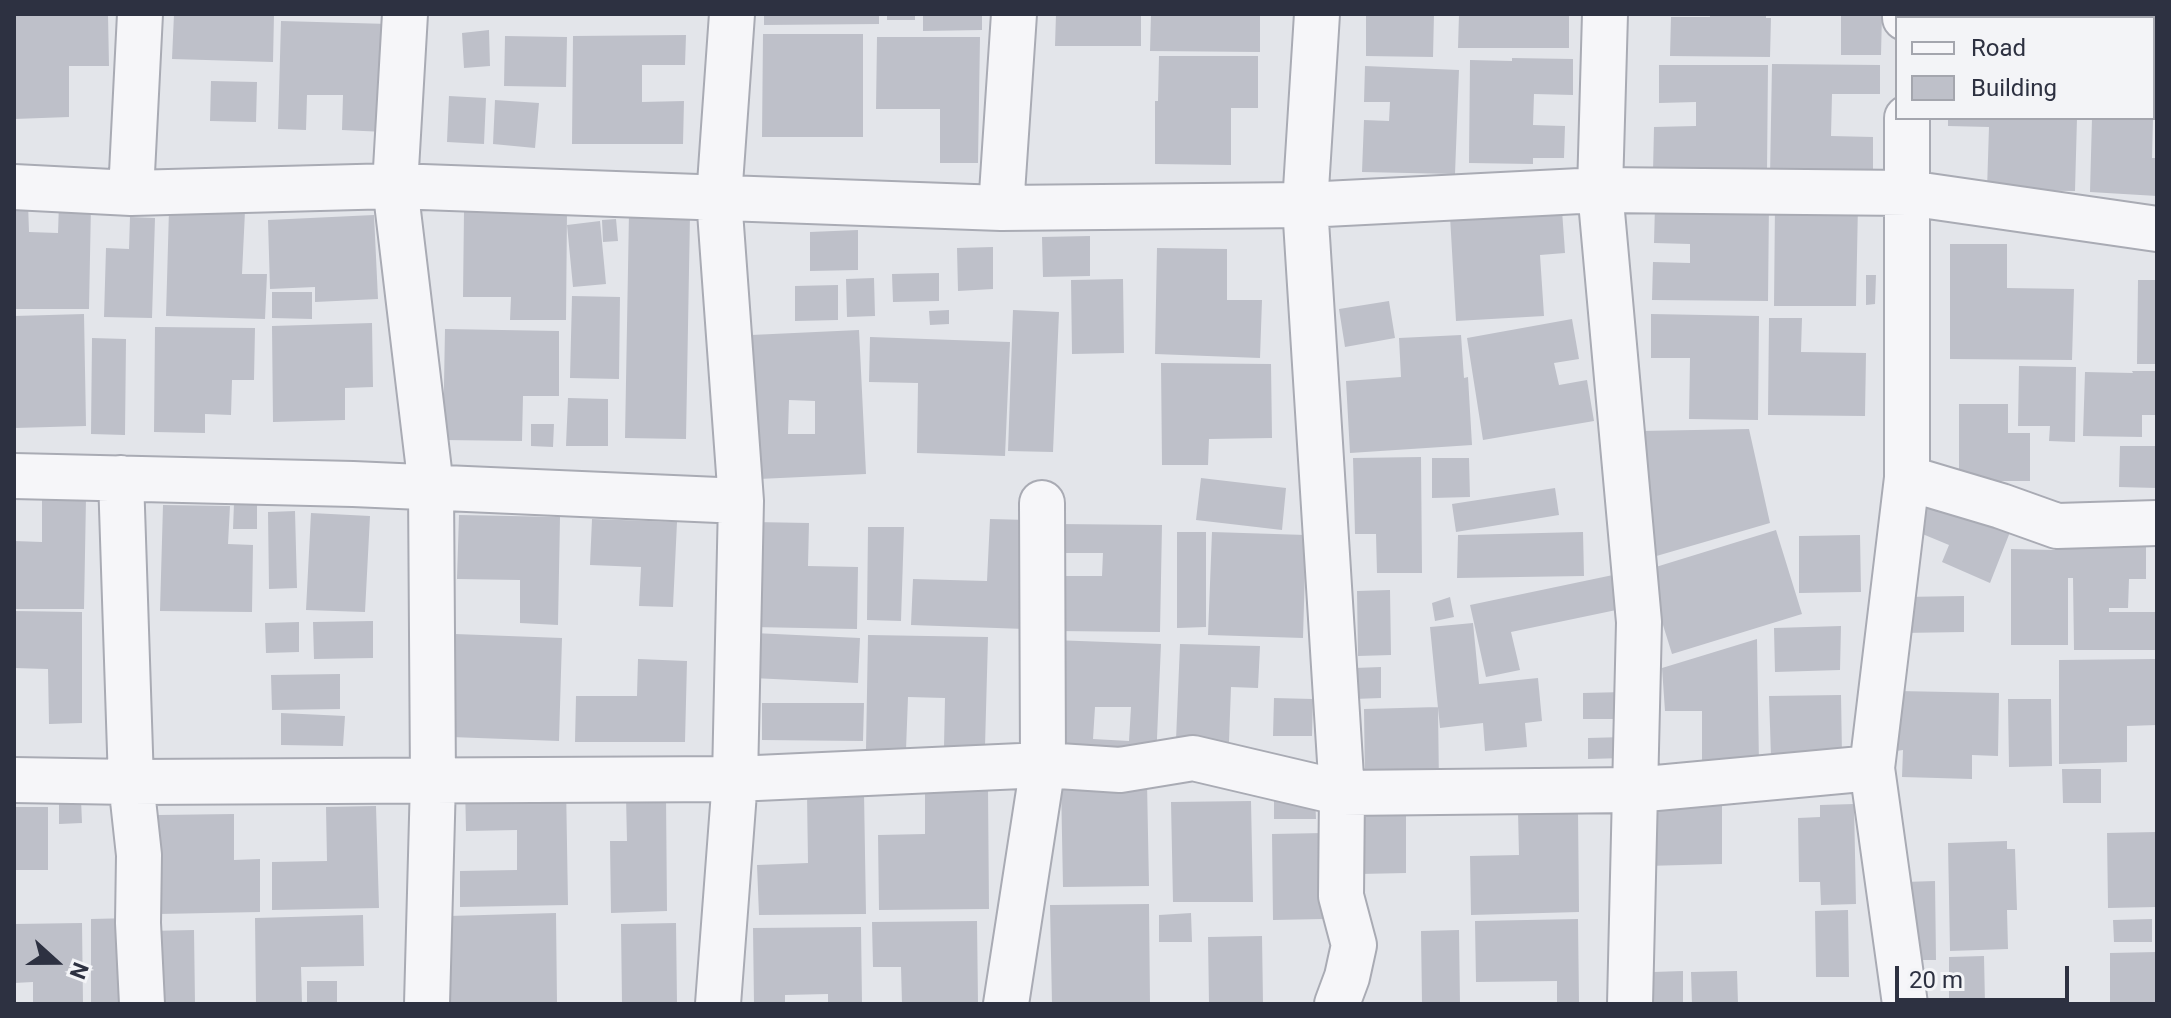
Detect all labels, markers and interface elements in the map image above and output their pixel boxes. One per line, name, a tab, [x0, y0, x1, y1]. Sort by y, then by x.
legend	[1895, 16, 2155, 120]
text: Road	[1971, 34, 2026, 62]
text: Building	[1971, 74, 2057, 102]
north arrow	[16, 922, 96, 1002]
scale bar	[1899, 950, 2073, 1000]
text: N	[64, 959, 93, 983]
text: 20 m	[1909, 966, 1963, 994]

